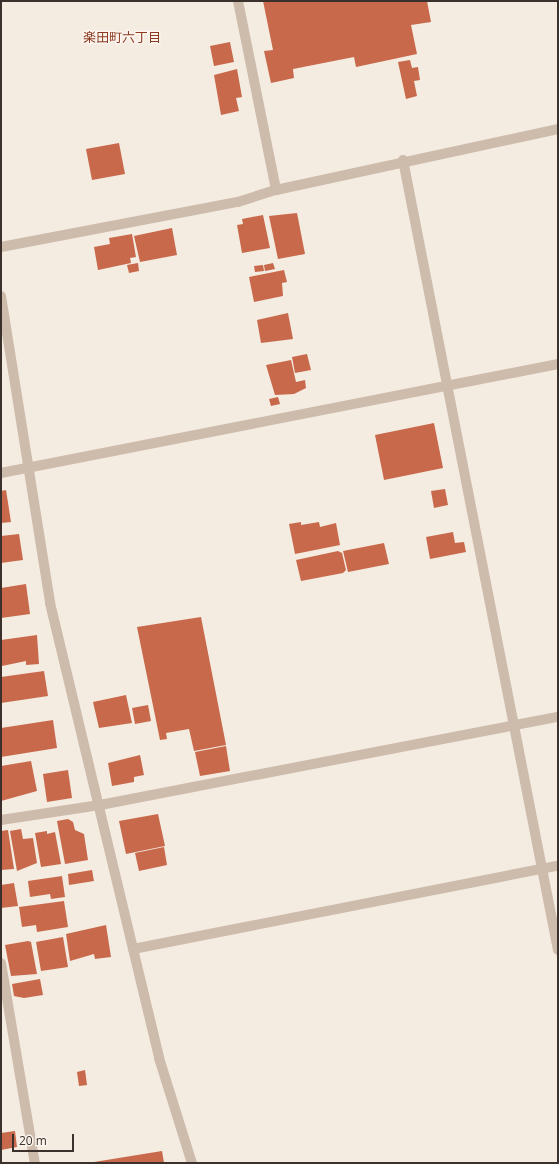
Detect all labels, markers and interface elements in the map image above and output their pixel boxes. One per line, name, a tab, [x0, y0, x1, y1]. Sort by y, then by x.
district label: 楽田町六丁目	[83, 29, 161, 45]
scale bar	[14, 1126, 76, 1152]
text: 20 m	[19, 1132, 47, 1149]

